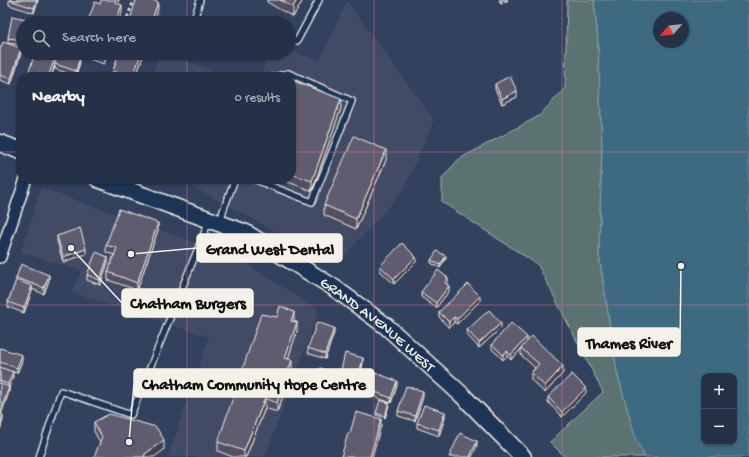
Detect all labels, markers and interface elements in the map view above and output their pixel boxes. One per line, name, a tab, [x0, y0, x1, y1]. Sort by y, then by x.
north arrow	[653, 12, 689, 48]
search box	[16, 16, 296, 60]
icon: search	[30, 27, 52, 49]
text: Search here	[62, 29, 136, 47]
text: Nearby	[32, 88, 85, 108]
text: 0 results	[234, 91, 280, 106]
callout: Grand West Dental	[197, 234, 342, 262]
text: Grand West Dental	[206, 242, 335, 261]
street label: GRAND AVENUE WEST	[316, 274, 438, 378]
callout: Chatham Burgers	[122, 289, 253, 317]
text: Chatham Burgers	[129, 296, 247, 315]
callout: Thames River	[578, 328, 680, 356]
text: Thames River	[584, 336, 674, 355]
callout: Chatham Community Hope Centre	[134, 369, 374, 397]
map controls	[701, 373, 737, 445]
button: +	[701, 373, 737, 409]
text: Chatham Community Hope Centre	[141, 377, 367, 396]
button: −	[701, 409, 737, 445]

